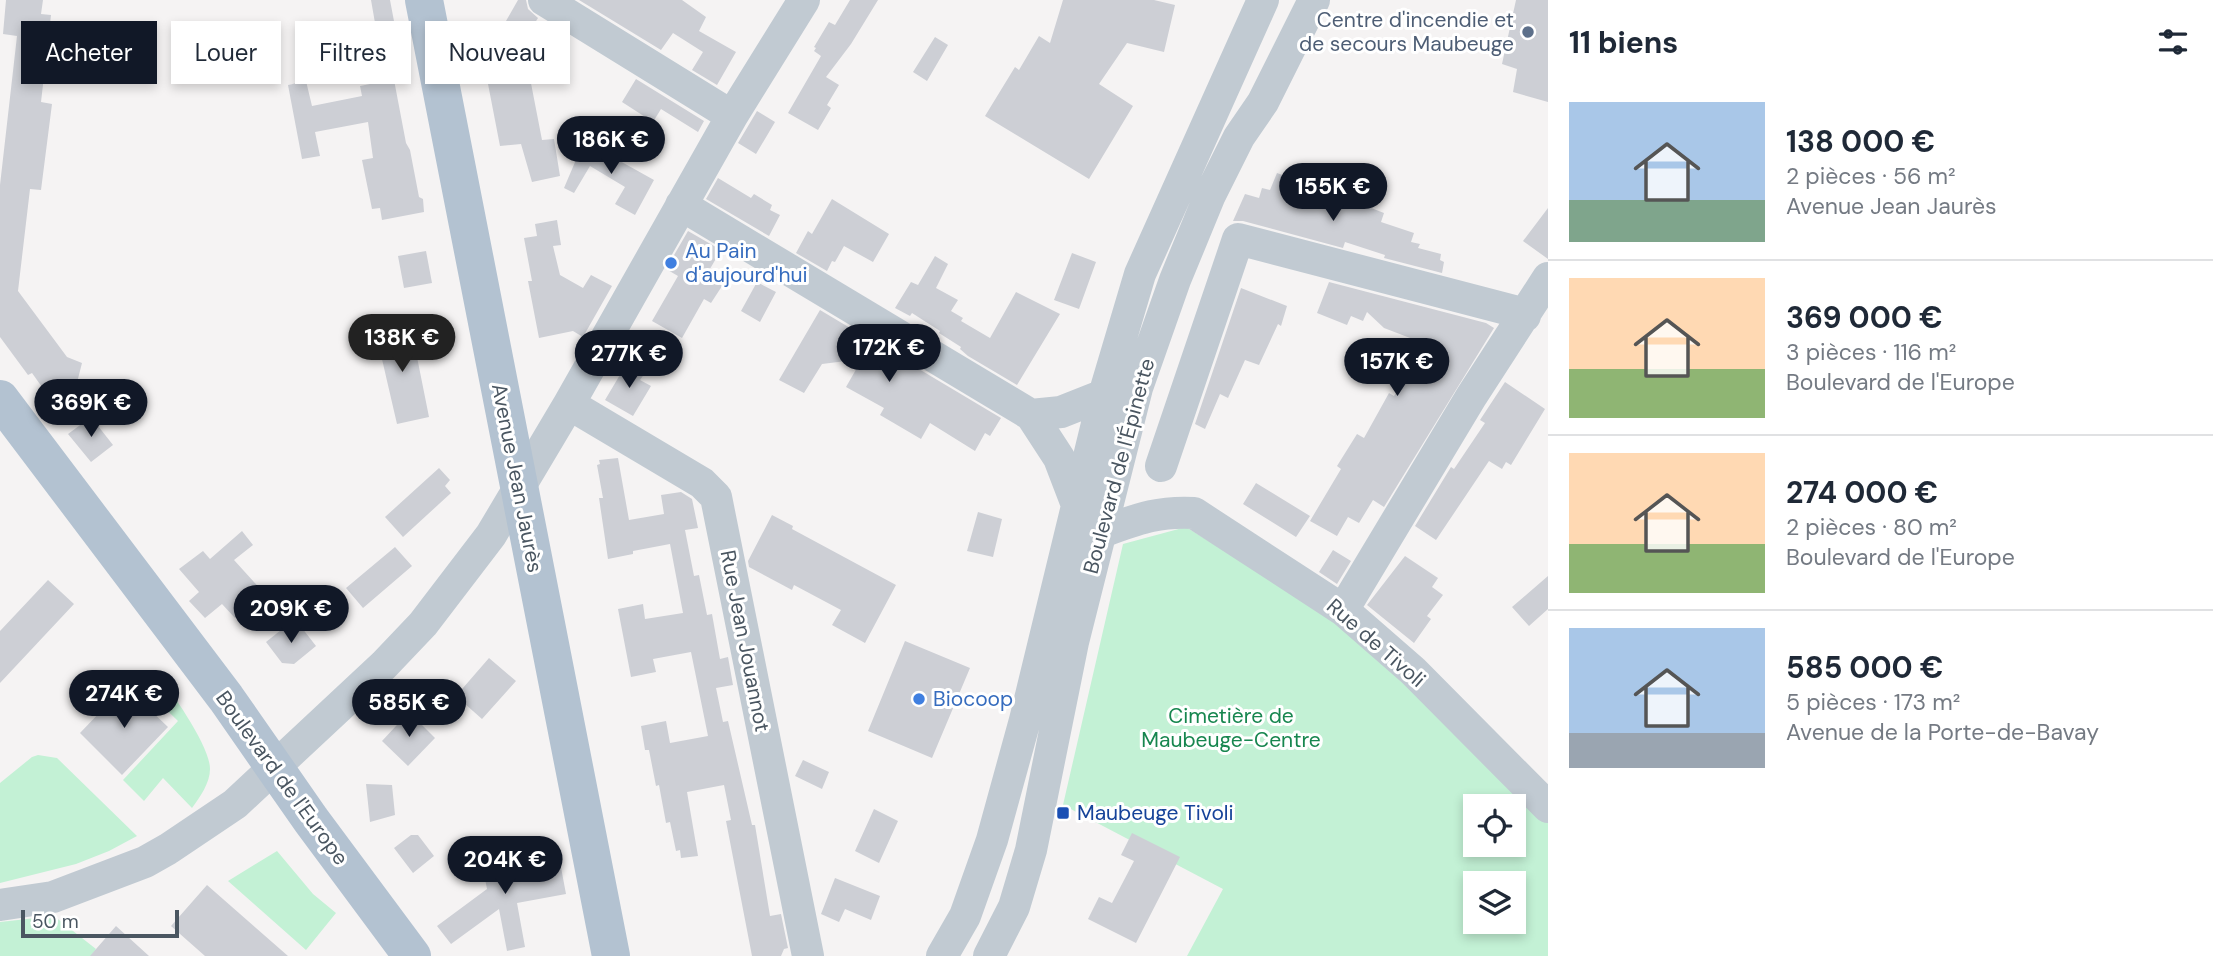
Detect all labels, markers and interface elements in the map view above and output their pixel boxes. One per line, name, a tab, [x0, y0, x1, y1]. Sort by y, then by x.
place label: Centre d'incendie et de secours Maubeuge	[1299, 6, 1514, 58]
chip: Acheter	[21, 21, 157, 84]
chip: Louer	[171, 21, 281, 84]
chip: Filtres	[295, 21, 411, 84]
chip: Nouveau	[425, 21, 570, 84]
text: 11 biens	[1569, 23, 1678, 62]
icon: filters	[2154, 23, 2192, 61]
marker: Centre d'incendie et de secours Maubeuge	[1520, 24, 1536, 40]
pin: 186K €	[554, 116, 668, 176]
text: 138 000 €	[1786, 122, 1935, 161]
text: 186K €	[573, 124, 649, 154]
icon: home	[1625, 130, 1709, 214]
text: 2 pièces · 56 m²	[1786, 161, 1956, 191]
pin: 155K €	[1276, 164, 1390, 223]
text: 155K €	[1295, 171, 1371, 201]
text: Avenue Jean Jaurès	[1786, 191, 1997, 221]
place label: Au Pain d'aujourd'hui	[685, 237, 808, 289]
marker: Au Pain d'aujourd'hui	[663, 255, 679, 271]
text: 369 000 €	[1786, 298, 1943, 337]
icon: home	[1625, 306, 1709, 390]
pin: 138K €	[345, 314, 459, 374]
text: 138K €	[364, 322, 440, 352]
pin: 172K €	[832, 324, 946, 384]
pin: 277K €	[572, 330, 686, 390]
text: 172K €	[853, 332, 925, 362]
text: 3 pièces · 116 m²	[1786, 337, 1956, 367]
text: 277K €	[591, 338, 667, 368]
pin: 157K €	[1340, 338, 1454, 398]
text: 157K €	[1360, 346, 1434, 376]
street label: Boulevard de l'Épinette	[1077, 355, 1161, 577]
text: Boulevard de l'Europe	[1786, 367, 2015, 397]
pin: 369K €	[34, 380, 148, 439]
street label: Avenue Jean Jaurès	[485, 381, 549, 575]
text: 369K €	[50, 387, 132, 417]
text: 274 000 €	[1786, 473, 1938, 512]
icon: home	[1625, 481, 1709, 565]
text: 2 pièces · 80 m²	[1786, 512, 1957, 542]
text: Boulevard de l'Europe	[1786, 542, 2015, 572]
street label: Rue Jean Jouannot	[714, 548, 776, 734]
pin: 209K €	[234, 586, 348, 645]
street label: Rue de Tivoli	[1321, 592, 1431, 694]
text: 209K €	[250, 593, 332, 623]
text: 585 000 €	[1786, 648, 1943, 687]
icon: home	[1625, 656, 1709, 740]
pin: 274K €	[67, 670, 181, 730]
text: 274K €	[85, 678, 163, 708]
pin: 585K €	[352, 680, 466, 739]
street label: Boulevard de l'Europe	[209, 685, 355, 871]
place label: Biocoop	[933, 685, 1013, 713]
text: 585K €	[368, 687, 450, 717]
text: 5 pièces · 173 m²	[1786, 687, 1960, 717]
marker: Biocoop	[911, 691, 927, 707]
park label: Cimetière de Maubeuge-Centre	[1141, 702, 1321, 754]
text: Avenue de la Porte-de-Bavay	[1786, 717, 2099, 747]
map controls	[1463, 794, 1526, 934]
button: locate	[1463, 794, 1526, 857]
place label: Maubeuge Tivoli	[1077, 799, 1234, 827]
marker: Maubeuge Tivoli	[1055, 805, 1071, 821]
pin: 204K €	[448, 836, 562, 896]
text: 204K €	[464, 844, 546, 874]
button: layers	[1463, 871, 1526, 934]
scale bar	[21, 907, 178, 939]
text: 50 m	[32, 909, 79, 934]

